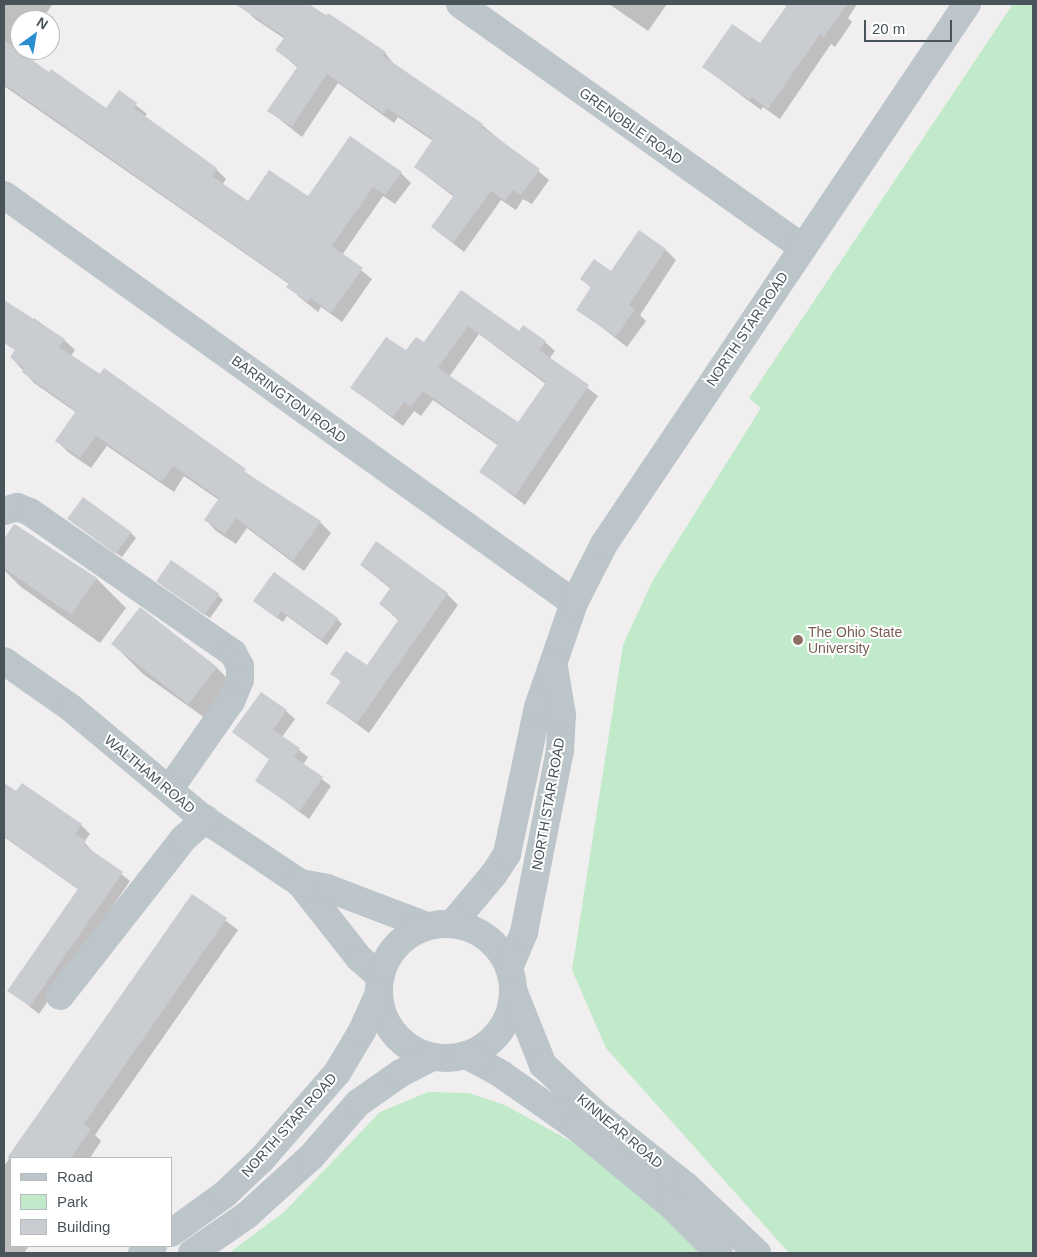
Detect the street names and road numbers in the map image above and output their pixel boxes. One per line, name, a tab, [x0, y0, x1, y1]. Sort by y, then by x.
street label: GRENOBLE ROAD	[576, 84, 686, 168]
street label: NORTH STAR ROAD	[703, 269, 791, 389]
street label: BARRINGTON ROAD	[228, 352, 350, 446]
street label: WALTHAM ROAD	[101, 731, 199, 817]
street label: NORTH STAR ROAD	[528, 737, 568, 871]
street label: NORTH STAR ROAD	[238, 1070, 340, 1180]
street label: KINNEAR ROAD	[574, 1090, 666, 1172]

